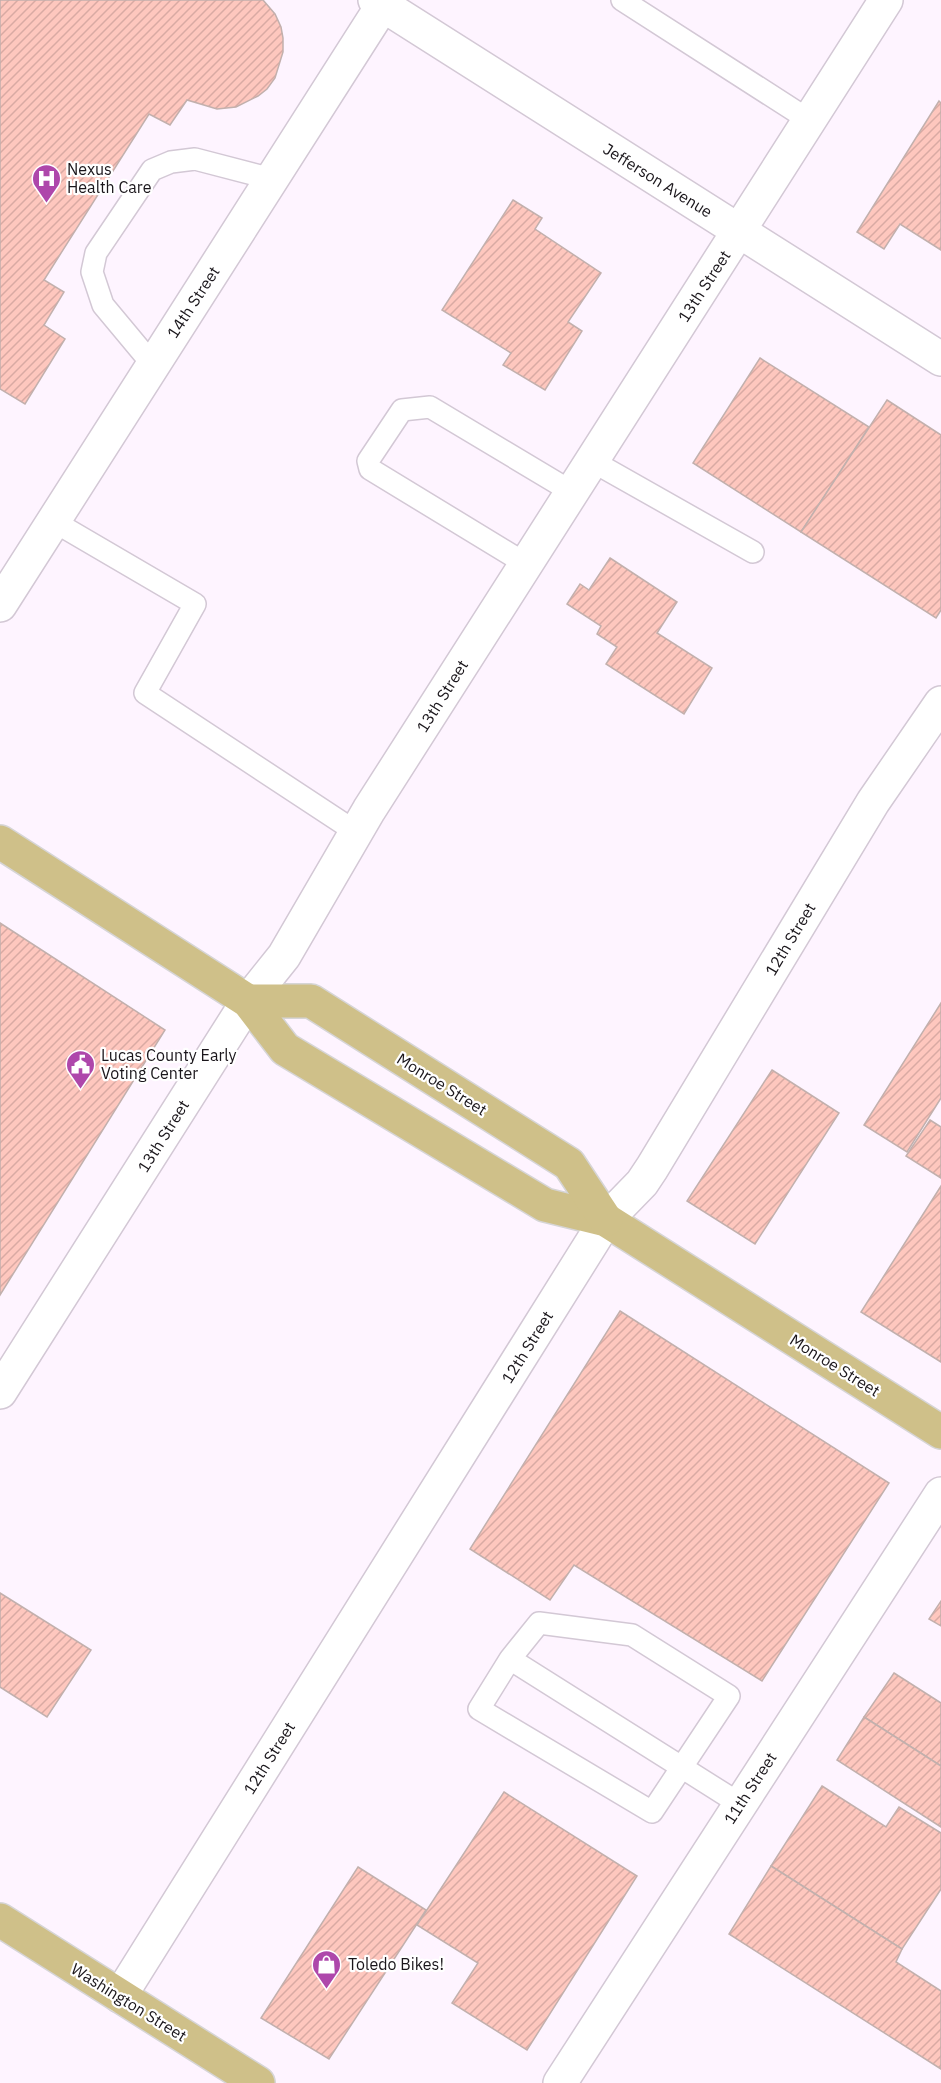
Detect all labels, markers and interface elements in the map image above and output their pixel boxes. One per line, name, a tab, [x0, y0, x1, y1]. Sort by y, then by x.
street label: Jefferson Avenue	[600, 138, 716, 222]
place label: Nexus Health Care	[67, 159, 152, 197]
hospital icon: Nexus Health Care	[30, 162, 62, 204]
street label: 13th Street	[673, 246, 735, 326]
street label: 14th Street	[162, 262, 224, 342]
street label: 13th Street	[412, 656, 472, 736]
street label: 12th Street	[760, 899, 820, 979]
place label: Lucas County Early Voting Center	[101, 1045, 236, 1083]
public building icon: Lucas County Early Voting Center	[64, 1048, 96, 1090]
street label: Monroe Street	[393, 1048, 491, 1120]
street label: 13th Street	[133, 1096, 193, 1176]
street label: 12th Street	[497, 1307, 557, 1387]
street label: Monroe Street	[786, 1329, 884, 1401]
street label: 12th Street	[239, 1718, 299, 1798]
street label: 11th Street	[719, 1748, 781, 1828]
shop icon: Toledo Bikes!	[311, 1948, 343, 1990]
place label: Toledo Bikes!	[348, 1954, 444, 1974]
street label: Washington Street	[68, 1958, 190, 2046]

